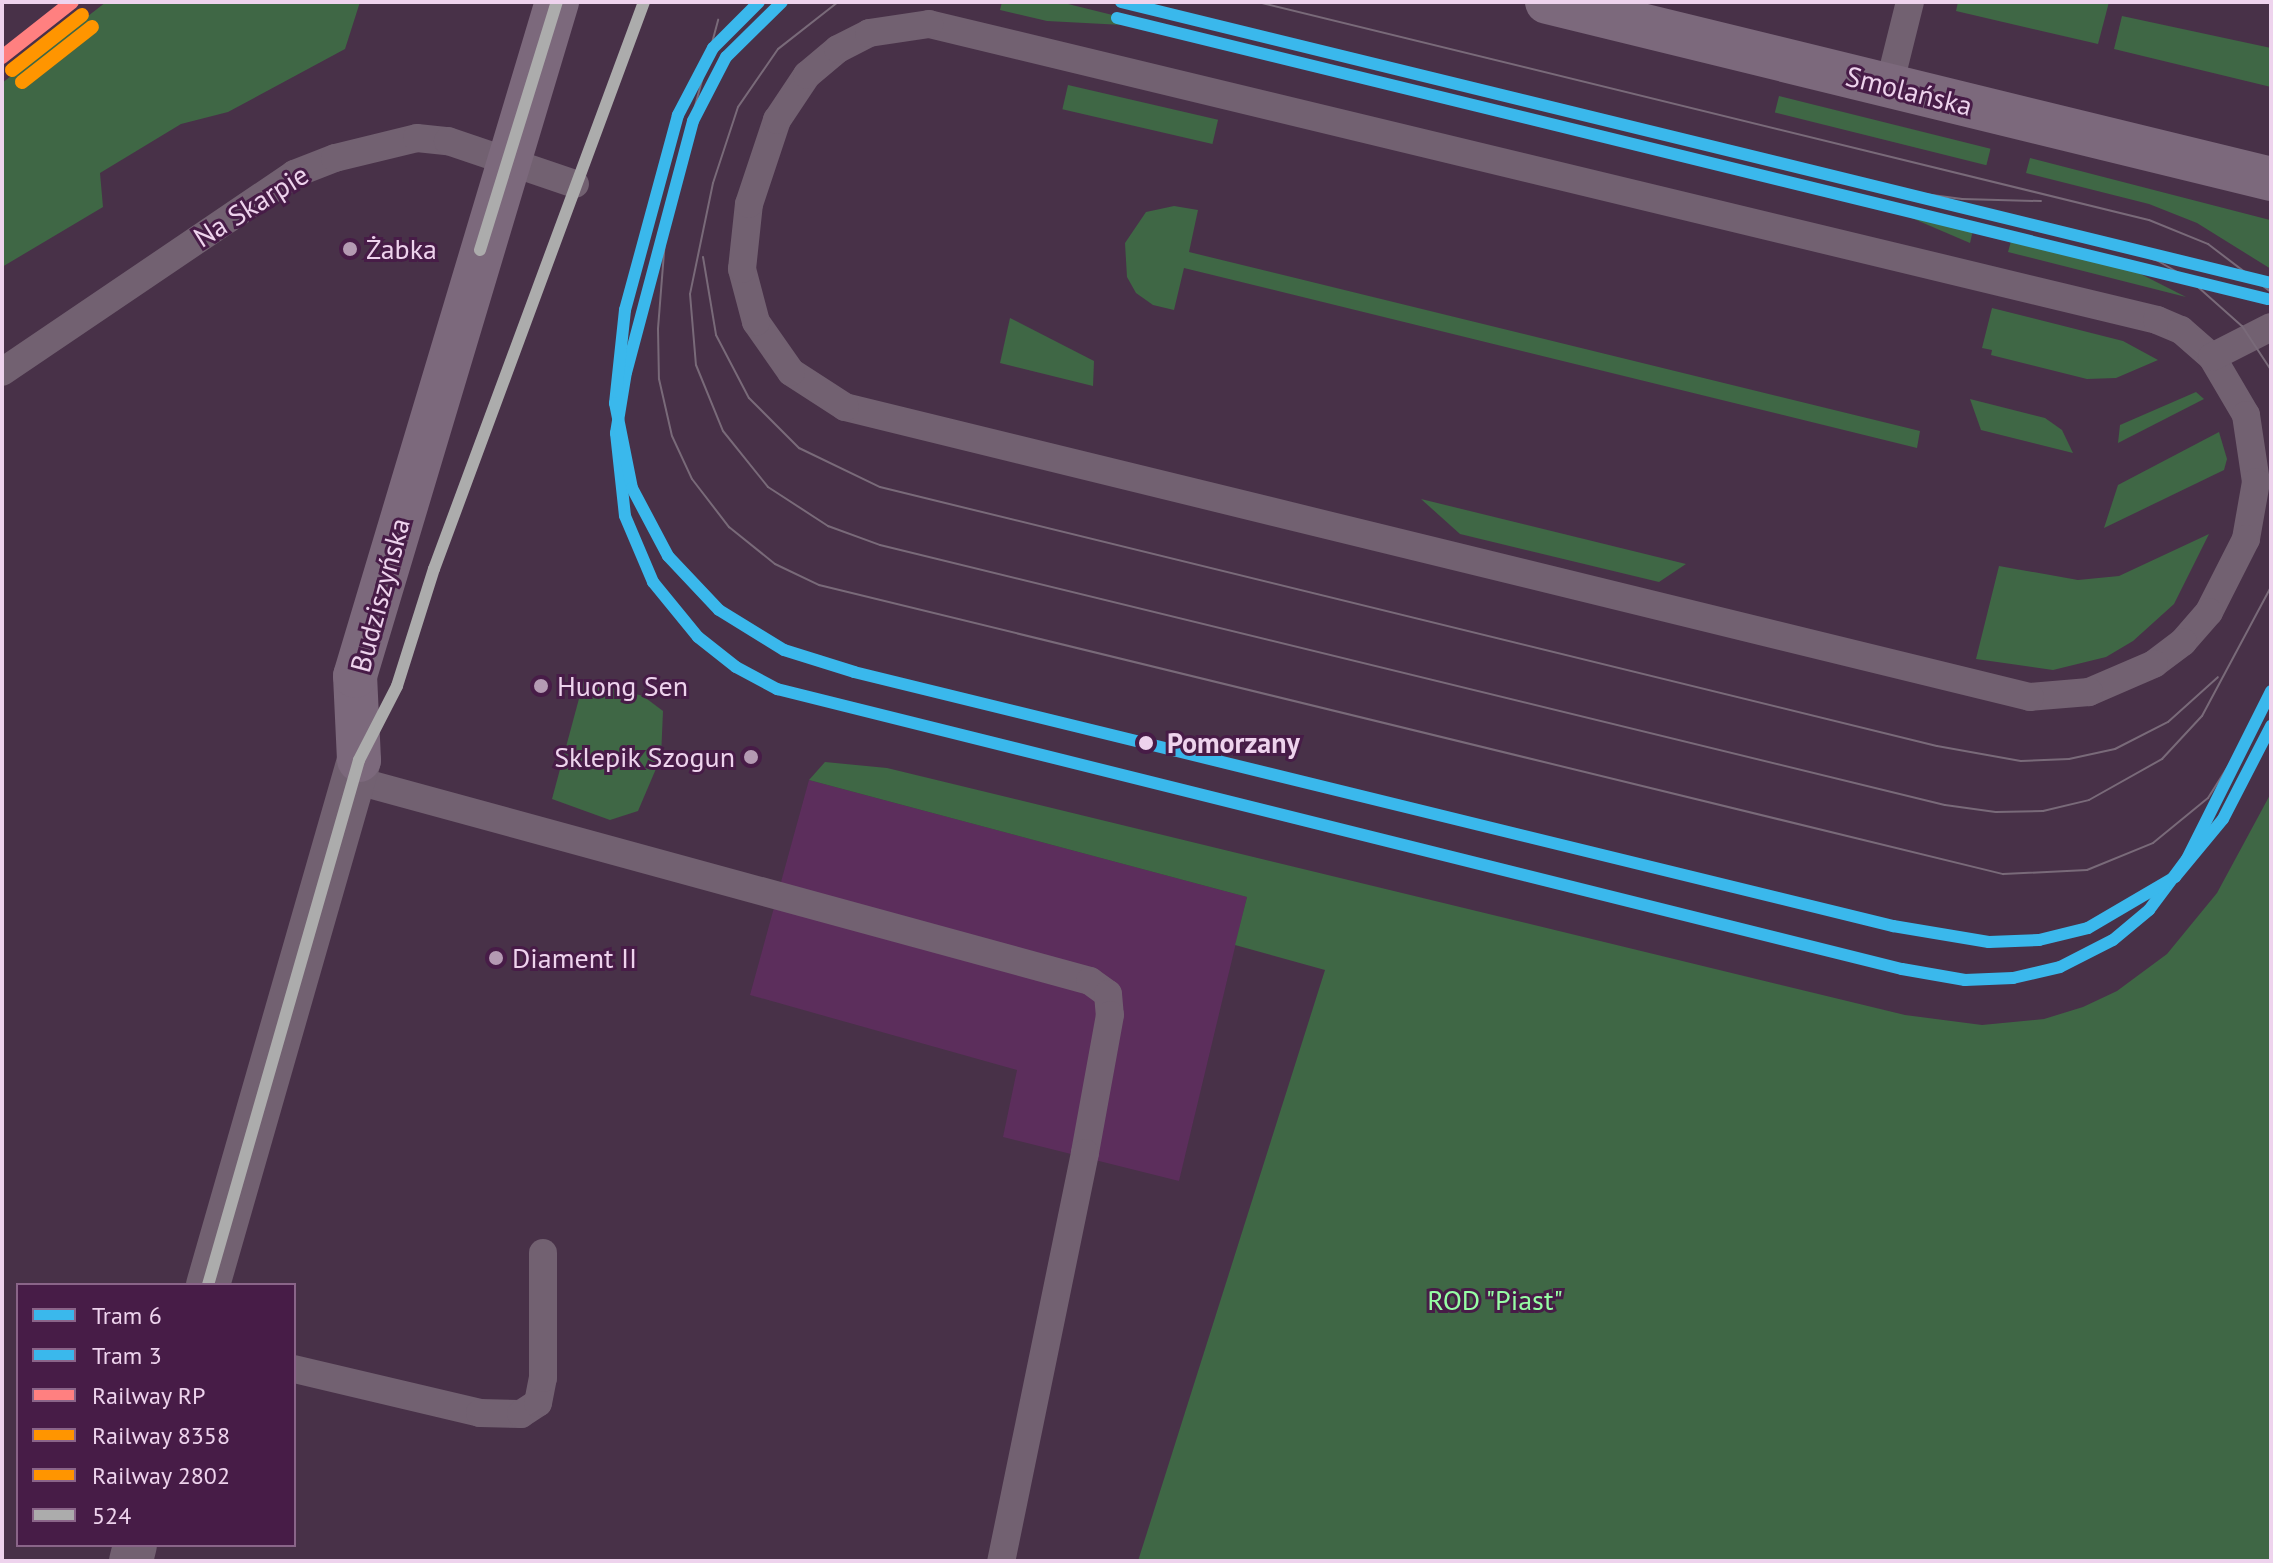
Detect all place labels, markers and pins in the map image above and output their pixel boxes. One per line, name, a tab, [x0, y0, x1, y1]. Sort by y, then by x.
place label: Żabka	[366, 232, 437, 266]
marker: Żabka	[341, 240, 359, 258]
place label: Huong Sen	[557, 669, 688, 703]
marker: Huong Sen	[532, 677, 550, 695]
place label: Pomorzany	[1167, 726, 1300, 760]
marker: Pomorzany	[1132, 729, 1160, 757]
place label: Sklepik Szogun	[553, 740, 735, 774]
marker: Sklepik Szogun	[742, 748, 760, 766]
place label: Diament II	[512, 941, 637, 975]
marker: Diament II	[487, 949, 505, 967]

